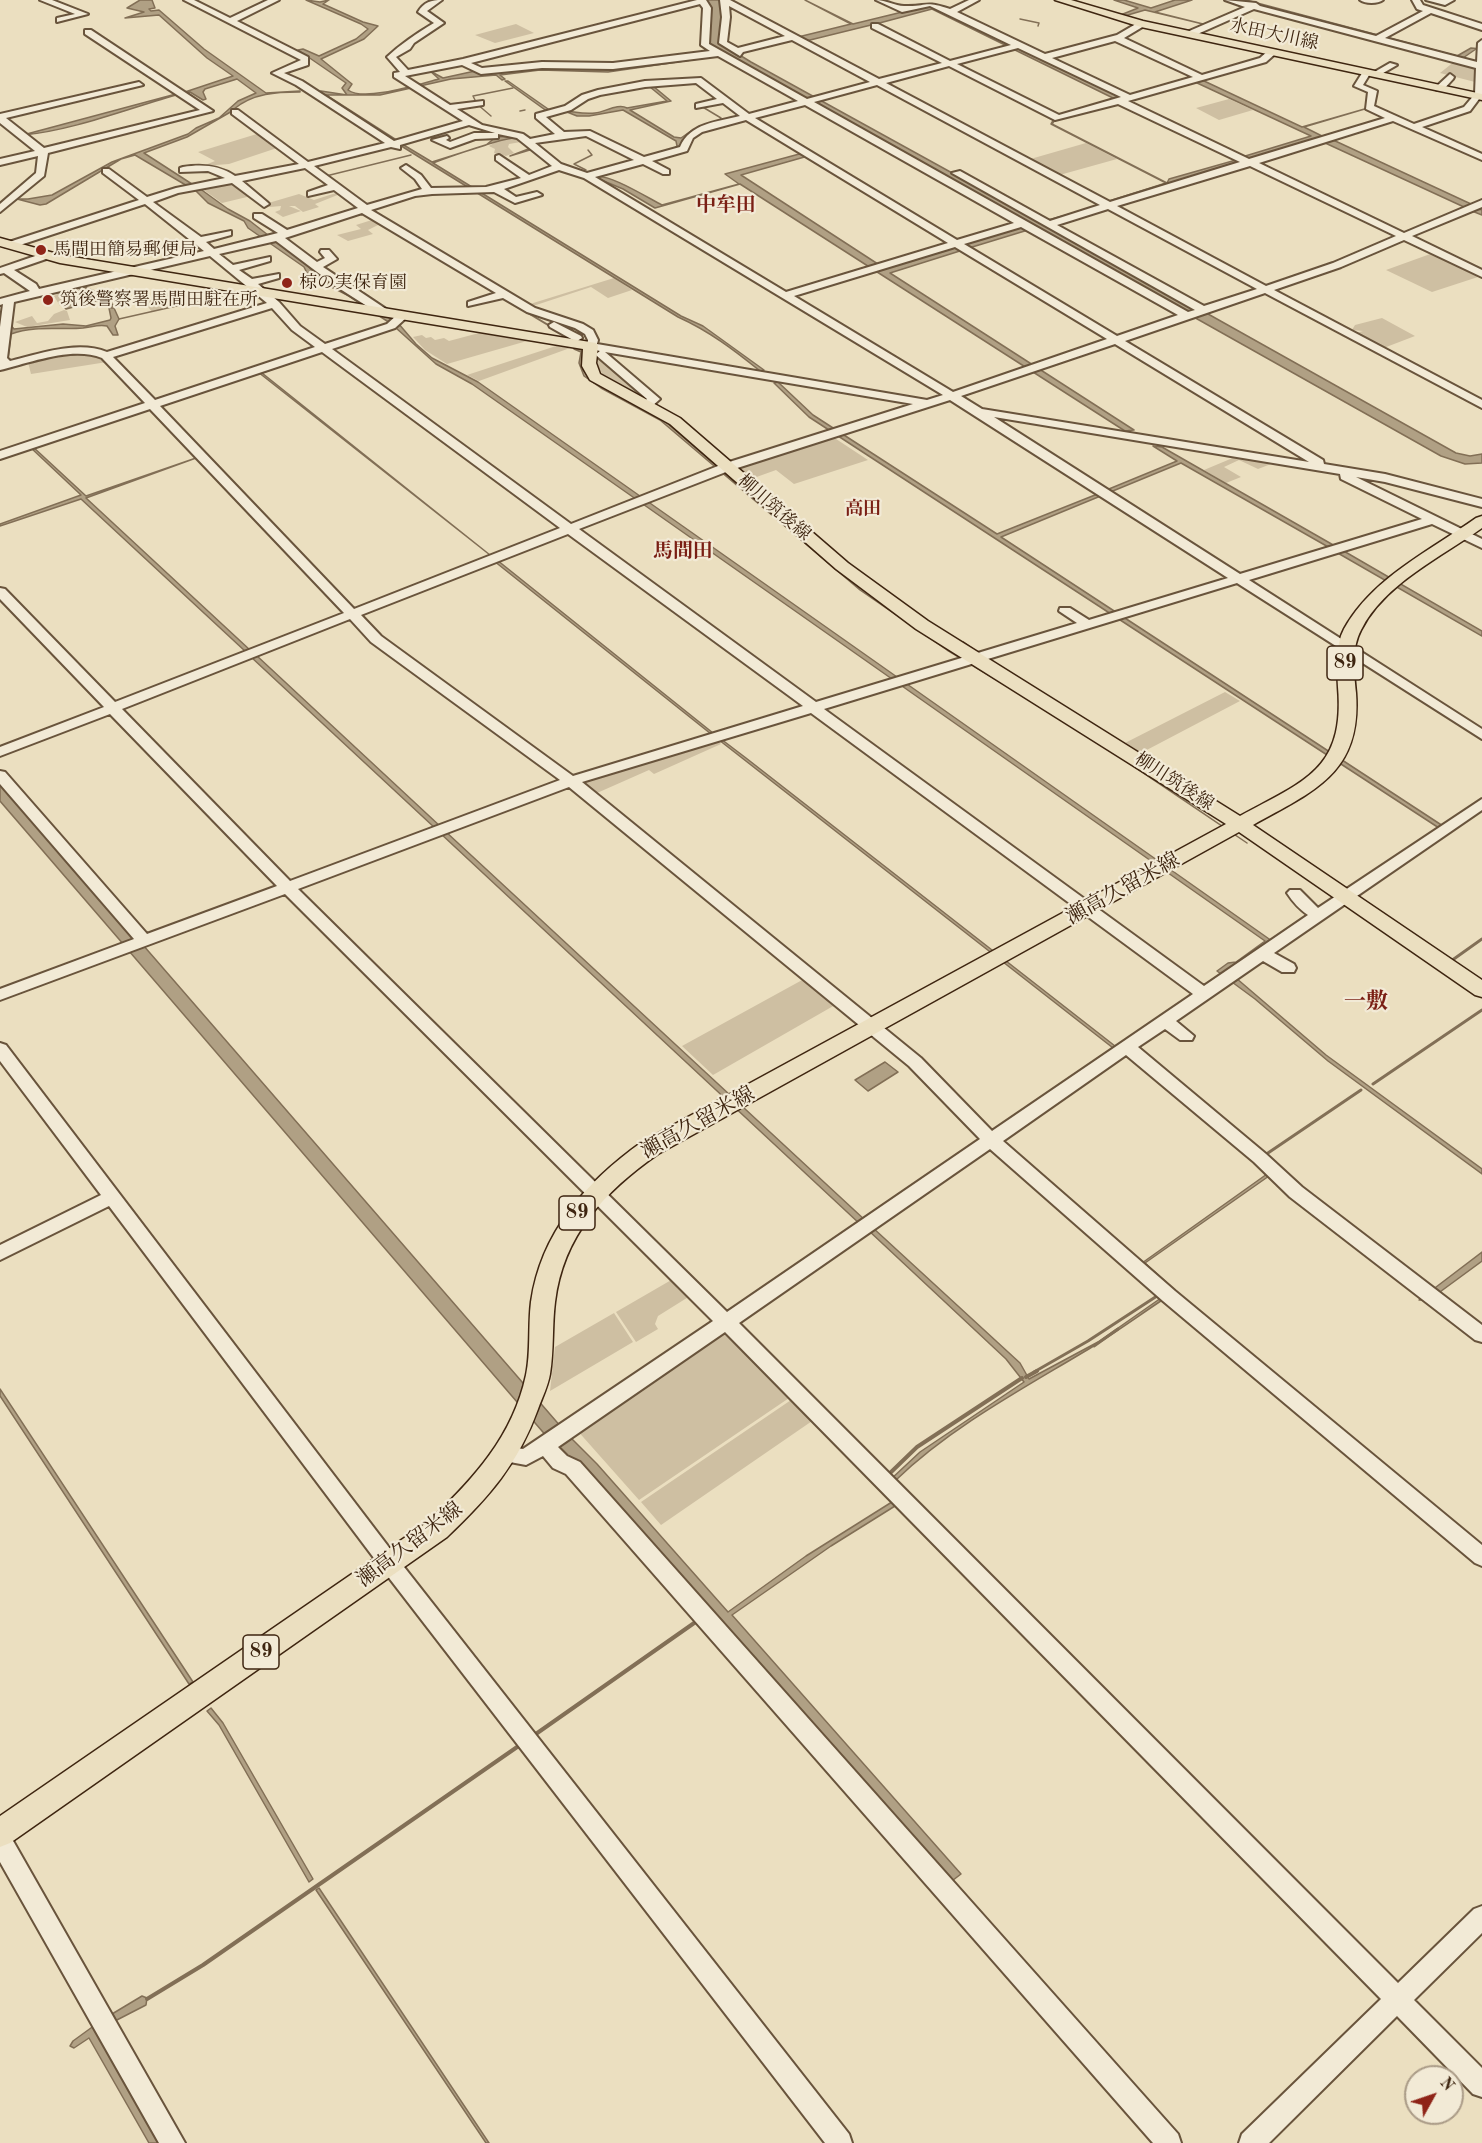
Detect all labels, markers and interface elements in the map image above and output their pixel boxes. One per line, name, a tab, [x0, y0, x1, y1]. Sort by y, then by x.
street label: 水田大川線	[1228, 15, 1320, 55]
district label: 中牟田	[696, 194, 756, 218]
place label: 馬間田簡易郵便局	[53, 239, 197, 261]
marker: 馬間田簡易郵便局	[34, 243, 48, 257]
place label: 椋の実保育園	[299, 272, 407, 294]
marker: 椋の実保育園	[280, 276, 294, 290]
place label: 筑後警察署馬間田駐在所	[60, 289, 258, 311]
marker: 筑後警察署馬間田駐在所	[41, 293, 55, 307]
street label: 柳川筑後線	[733, 470, 815, 546]
district label: 高田	[845, 498, 881, 520]
district label: 馬間田	[653, 540, 713, 564]
road number: 89	[1327, 646, 1363, 680]
street label: 柳川筑後線	[1130, 748, 1218, 816]
street label: 瀬高久留米線	[1062, 847, 1184, 931]
district label: 一敷	[1344, 989, 1388, 1015]
street label: 瀬高久留米線	[637, 1081, 759, 1165]
road number: 89	[559, 1196, 595, 1230]
street label: 瀬高久留米線	[352, 1497, 468, 1593]
road number: 89	[243, 1635, 279, 1669]
north arrow	[1404, 2065, 1464, 2125]
text: N	[1436, 2075, 1456, 2095]

